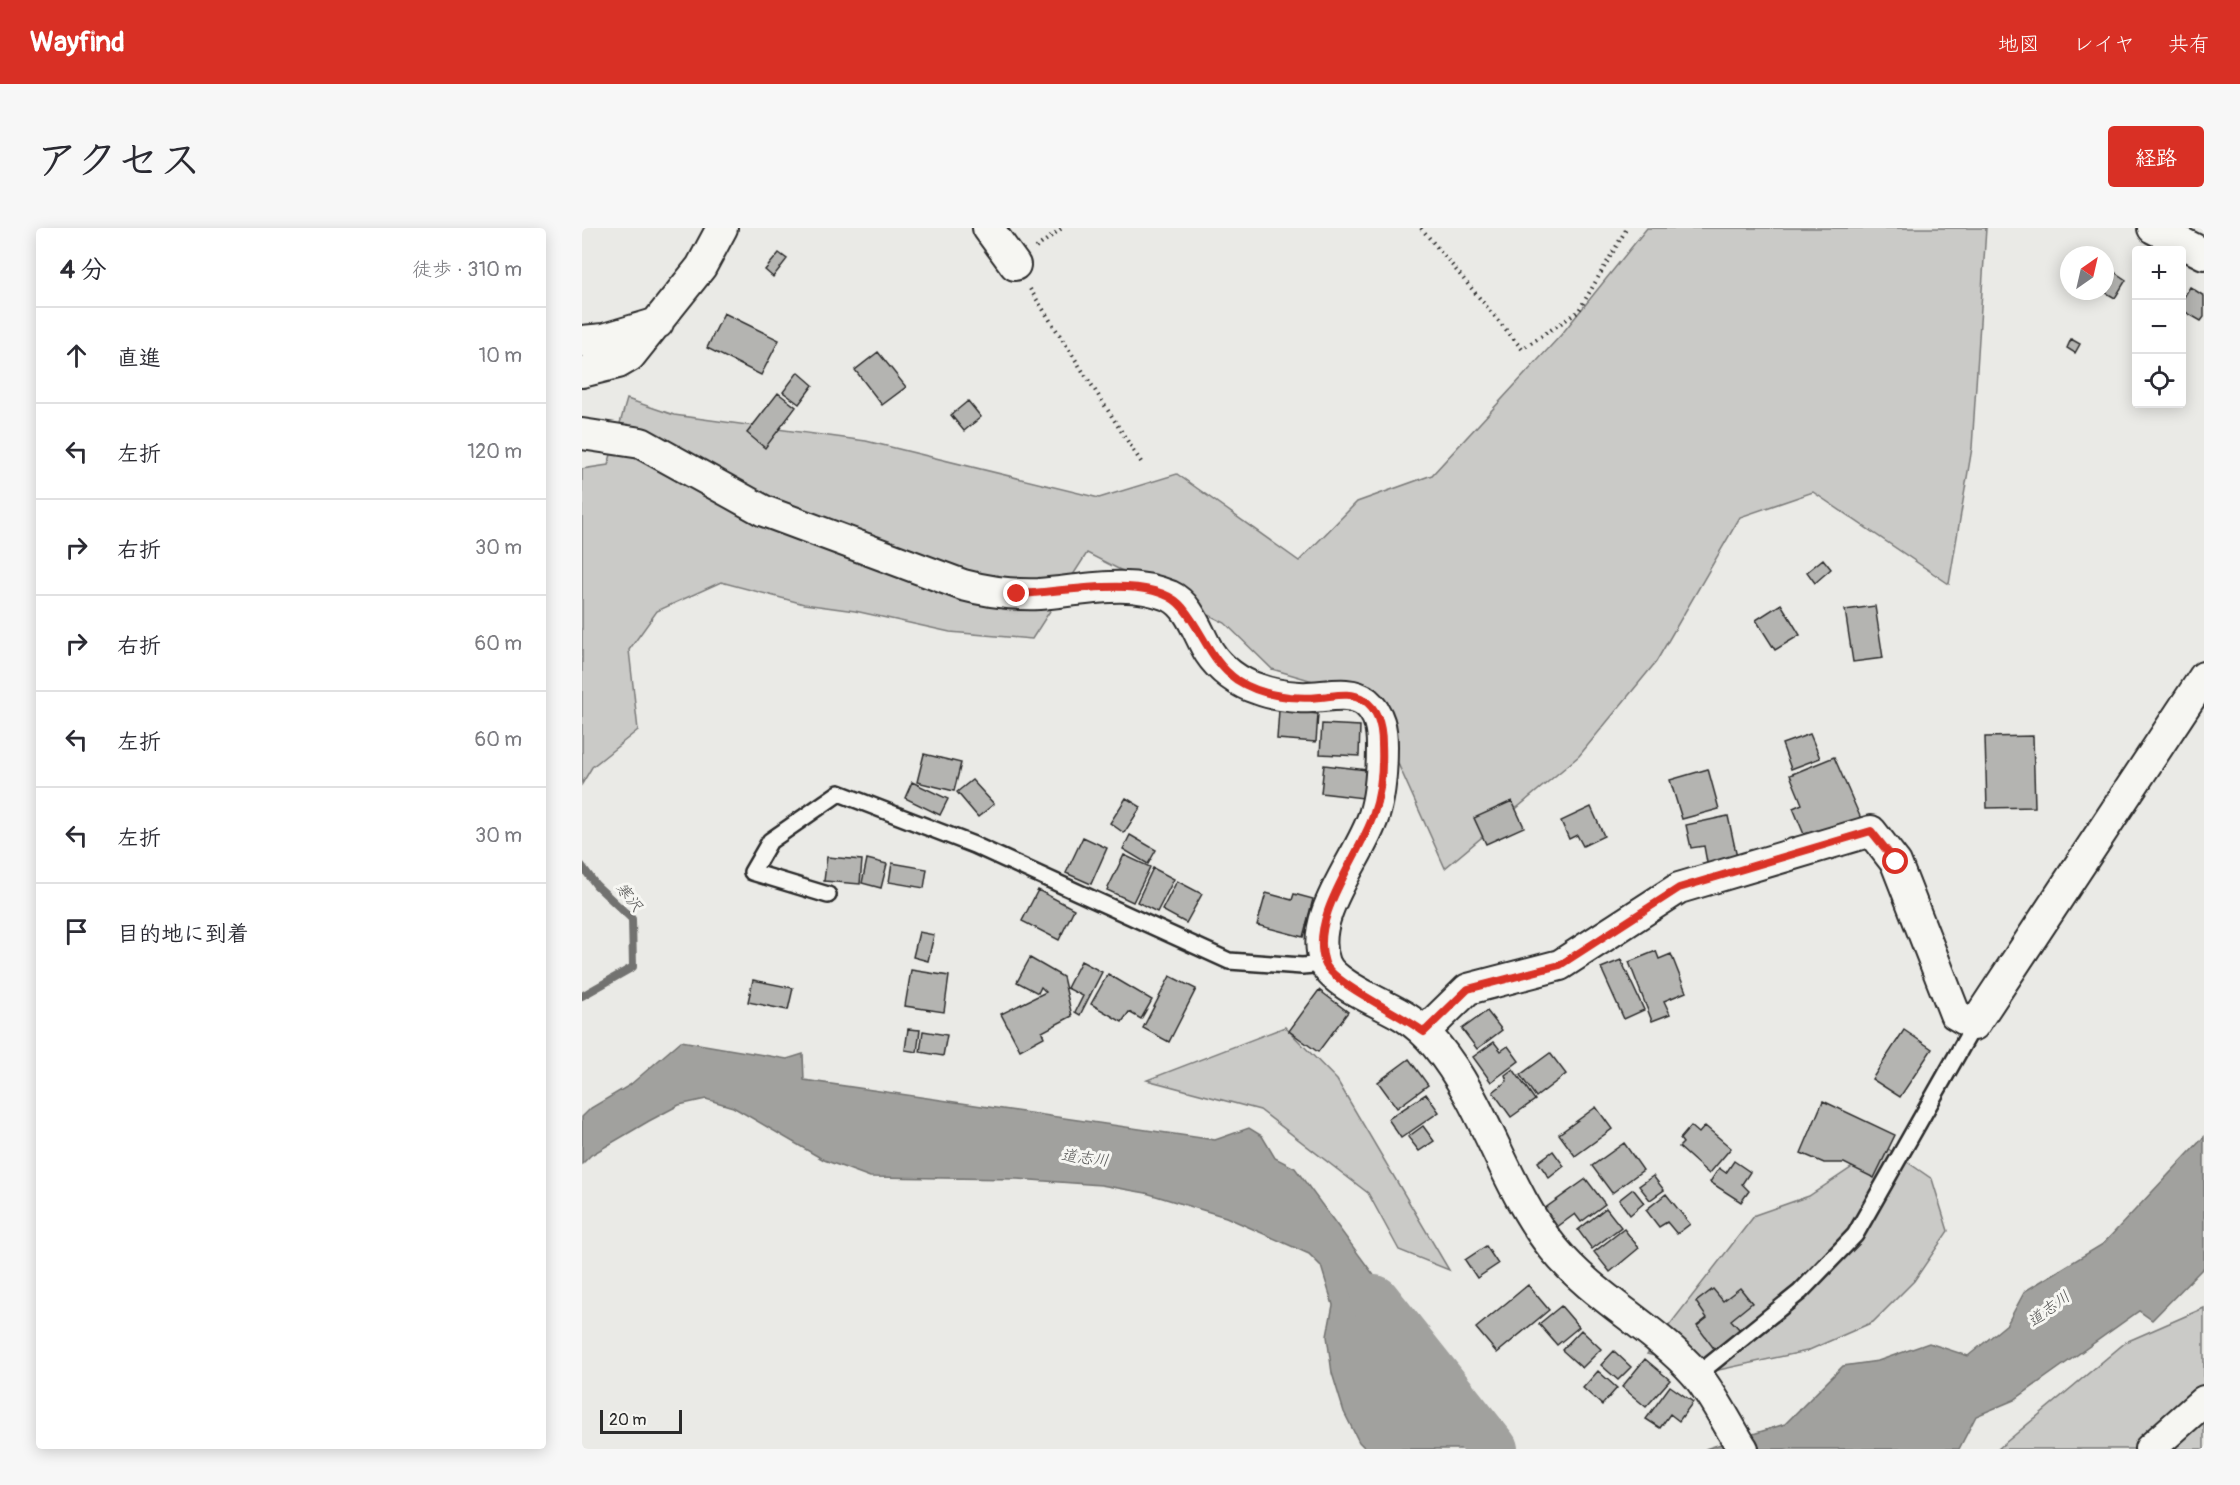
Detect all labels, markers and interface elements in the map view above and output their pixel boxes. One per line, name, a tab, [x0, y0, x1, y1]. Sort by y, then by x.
text: Wayfind	[30, 25, 125, 60]
text: 地図	[1998, 31, 2040, 58]
text: レイヤ	[2073, 31, 2135, 58]
text: 共有	[2168, 31, 2210, 58]
button: 経路	[2108, 126, 2204, 187]
text: アクセス	[36, 135, 201, 187]
north arrow	[2060, 246, 2114, 300]
map controls	[2132, 246, 2186, 408]
button: +	[2132, 246, 2186, 300]
text: 4 分	[60, 254, 107, 286]
text: 徒歩 · 310 m	[412, 257, 522, 282]
button: −	[2132, 300, 2186, 354]
icon: ahead	[60, 339, 93, 372]
text: 10 m	[478, 343, 522, 368]
text: 直進	[117, 344, 161, 372]
button: locate	[2132, 354, 2186, 408]
icon: left	[60, 435, 93, 468]
text: 120 m	[467, 439, 522, 464]
text: 左折	[117, 440, 161, 468]
icon: right	[60, 531, 93, 564]
text: 30 m	[475, 535, 522, 560]
text: 右折	[117, 536, 161, 564]
route end	[1003, 580, 1029, 606]
icon: right	[60, 627, 93, 660]
text: 60 m	[475, 631, 522, 656]
text: 右折	[117, 632, 161, 660]
icon: left	[60, 723, 93, 756]
text: 60 m	[475, 727, 522, 752]
text: 左折	[117, 728, 161, 756]
icon: left	[60, 819, 93, 852]
text: 30 m	[475, 823, 522, 848]
text: 左折	[117, 824, 161, 852]
route start	[1882, 848, 1908, 874]
water label: 寒沢	[611, 878, 647, 916]
icon: arrive	[60, 915, 93, 948]
text: 目的地に到着	[117, 920, 249, 948]
water label: 道志川	[1060, 1145, 1110, 1171]
water label: 道志川	[2024, 1287, 2074, 1331]
scale bar	[600, 1407, 682, 1434]
text: 20 m	[609, 1410, 647, 1430]

